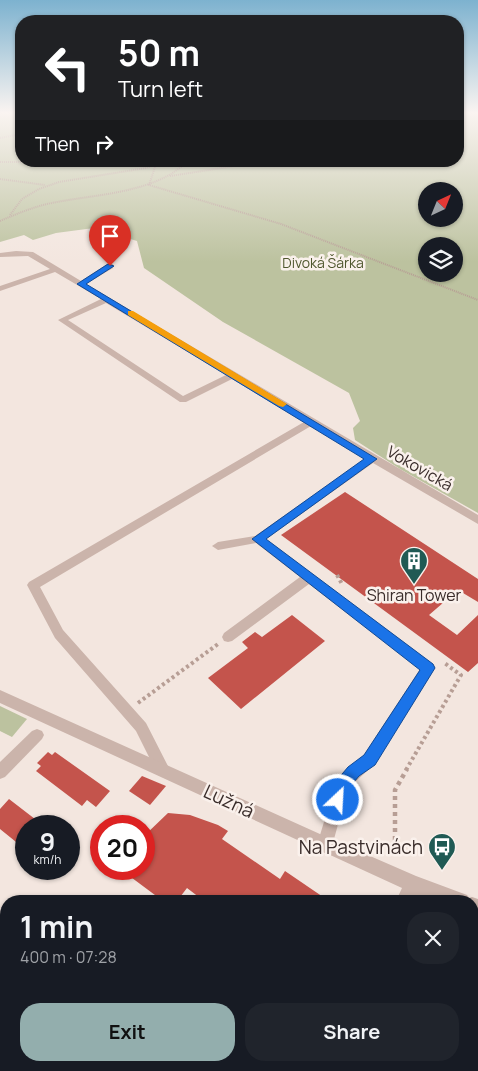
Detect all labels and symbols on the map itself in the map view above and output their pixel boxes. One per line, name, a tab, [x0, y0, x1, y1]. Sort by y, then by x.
north arrow	[418, 182, 462, 228]
pin	[89, 215, 131, 266]
park label: Divoká Šárka	[282, 253, 364, 272]
street label: Vokovická	[383, 440, 457, 496]
building icon: Shiran Tower	[399, 546, 429, 585]
place label: Shiran Tower	[367, 584, 462, 606]
position arrow	[311, 773, 363, 825]
street label: Lužná	[200, 778, 258, 824]
speed limit sign: 20	[90, 815, 155, 880]
bus stop icon: Na Pastvinách	[427, 832, 457, 871]
place label: Na Pastvinách	[299, 834, 423, 860]

